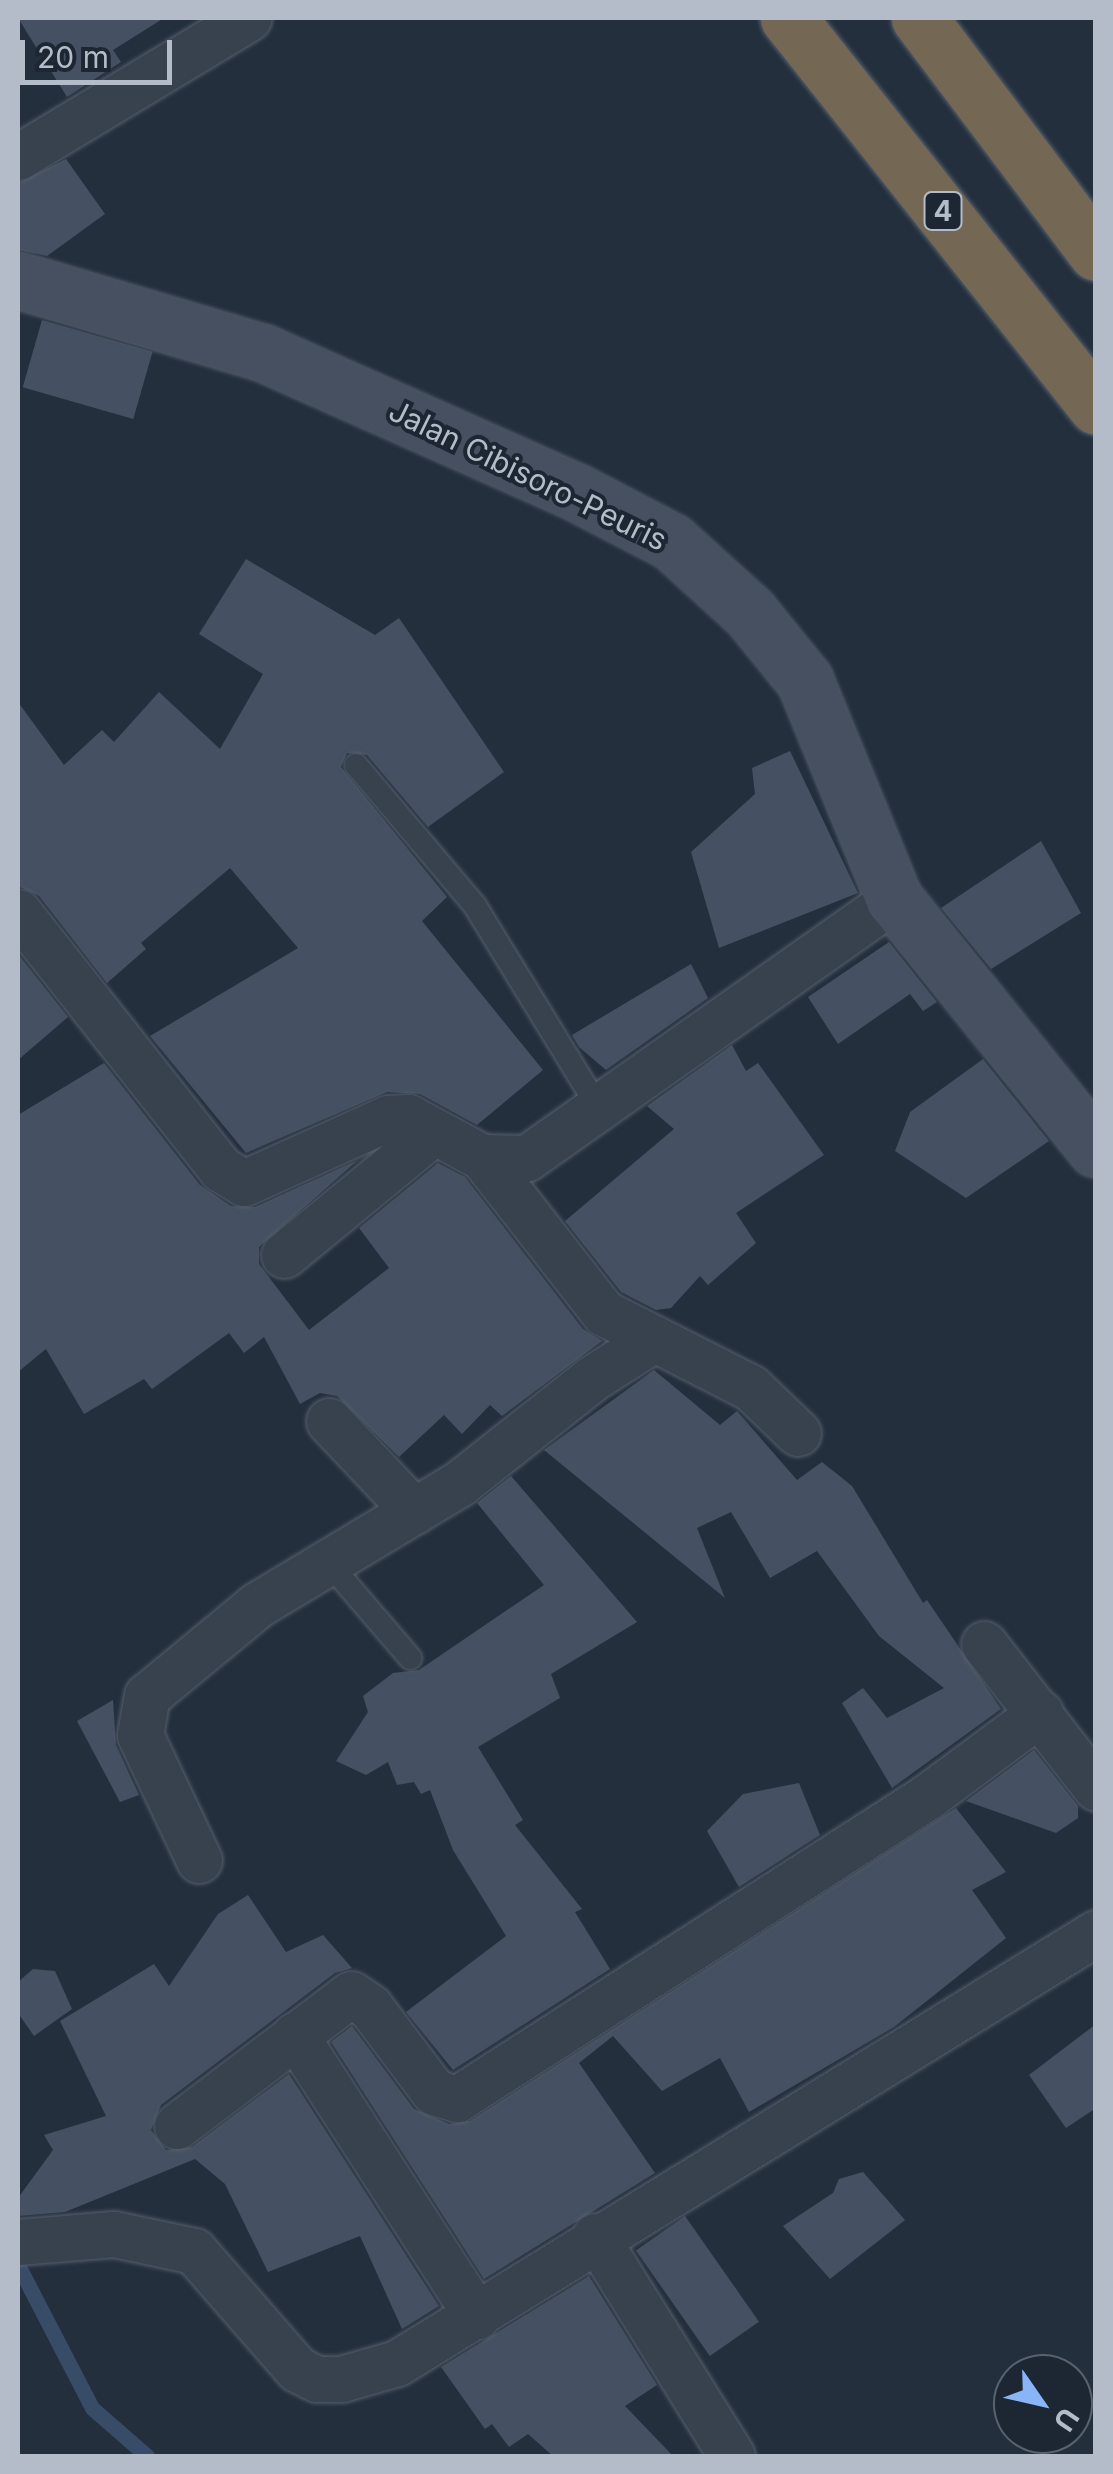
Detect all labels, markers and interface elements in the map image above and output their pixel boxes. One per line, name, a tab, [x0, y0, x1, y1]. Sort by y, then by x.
scale bar	[25, 20, 178, 82]
text: 20 m	[37, 39, 109, 75]
road number: 4	[923, 188, 963, 234]
street label: Jalan Cibisoro-Peuris	[383, 392, 673, 558]
north arrow	[993, 2354, 1093, 2454]
text: U	[1046, 2402, 1086, 2438]

